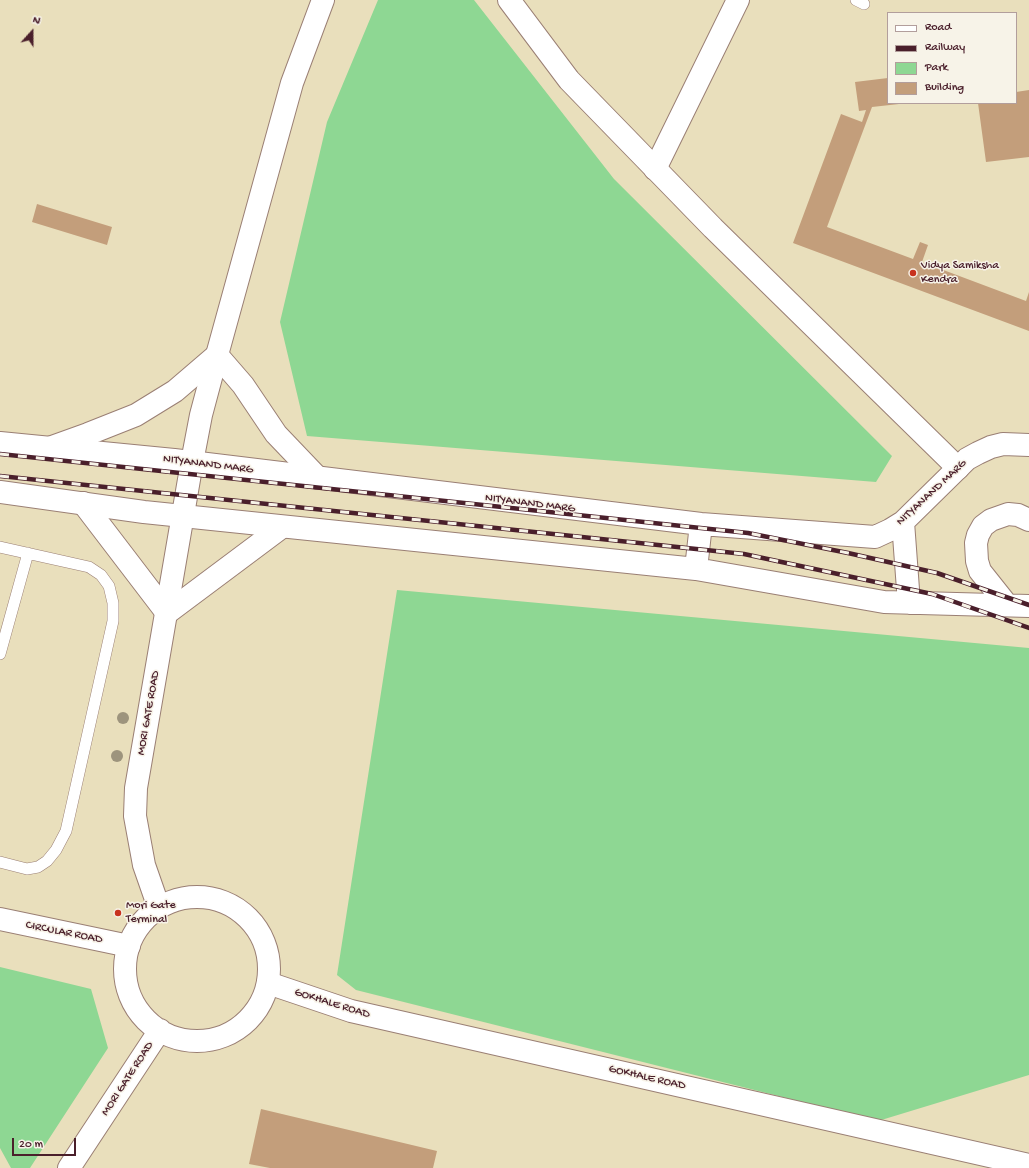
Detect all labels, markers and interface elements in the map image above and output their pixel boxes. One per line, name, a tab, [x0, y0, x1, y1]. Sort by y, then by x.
north arrow	[12, 12, 52, 52]
legend	[887, 12, 1017, 104]
text: N	[31, 14, 42, 28]
text: Road	[925, 21, 951, 35]
text: Railway	[925, 41, 965, 55]
text: Park	[925, 61, 948, 75]
text: Building	[925, 81, 964, 95]
place label: Vidya Samiksha Kendra	[921, 259, 999, 287]
marker: Vidya Samiksha Kendra	[908, 268, 918, 278]
street label: NITYANAND MARG	[162, 452, 254, 478]
street label: NITYANAND MARG	[894, 457, 970, 529]
street label: NITYANAND MARG	[484, 491, 576, 517]
street label: MORI GATE ROAD	[134, 670, 164, 756]
place label: Mori Gate Terminal	[126, 899, 176, 927]
marker: Mori Gate Terminal	[113, 908, 123, 918]
street label: CIRCULAR ROAD	[24, 918, 104, 948]
street label: GOKHALE ROAD	[292, 986, 372, 1022]
street label: MORI GATE ROAD	[99, 1039, 157, 1119]
street label: GOKHALE ROAD	[607, 1062, 687, 1094]
scale bar	[14, 1130, 78, 1156]
text: 20 m	[19, 1138, 43, 1152]

